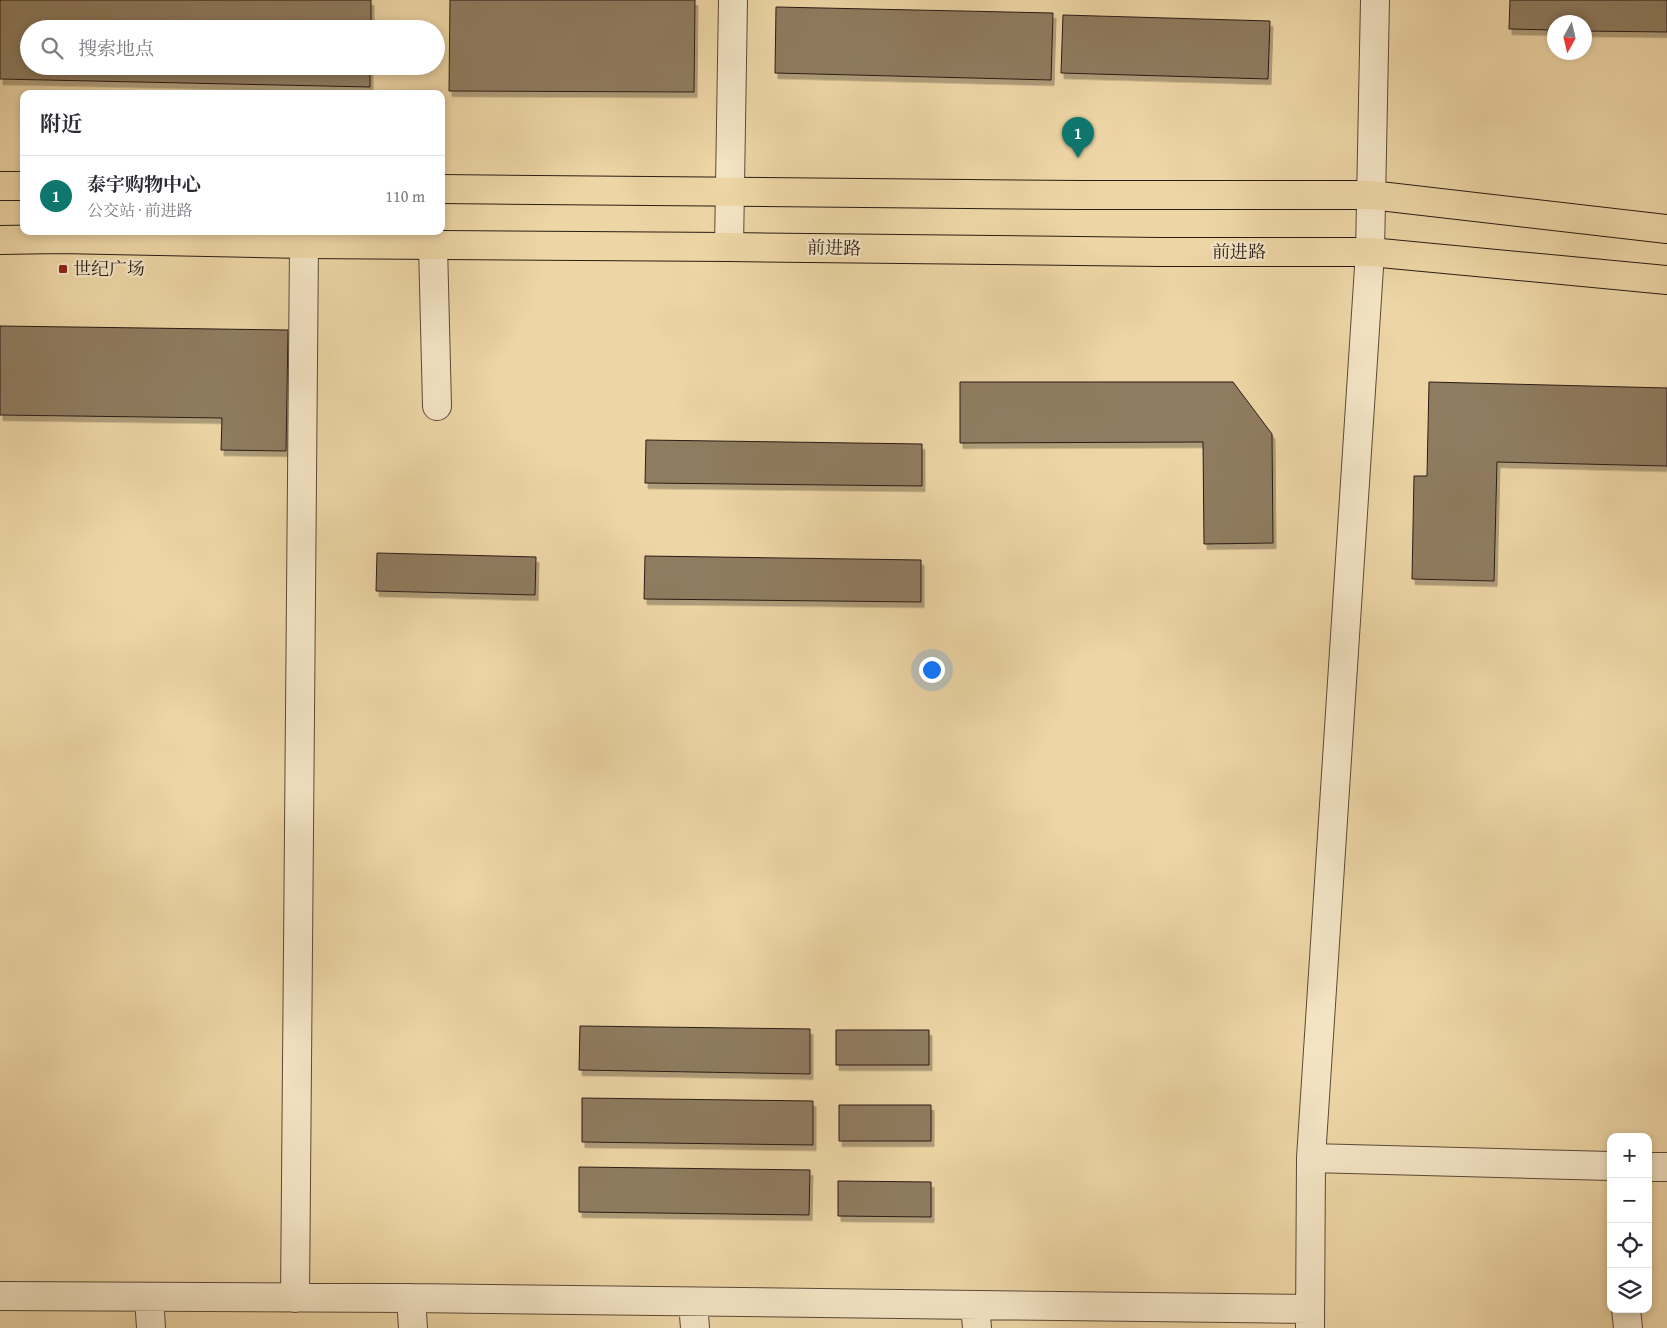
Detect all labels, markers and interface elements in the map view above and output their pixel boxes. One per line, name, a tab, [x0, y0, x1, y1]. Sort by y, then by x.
north arrow	[1547, 15, 1592, 60]
search box	[20, 20, 445, 75]
icon: search	[38, 34, 66, 62]
text: 搜索地点	[78, 34, 154, 62]
text: 附近	[40, 108, 82, 139]
pin: 1	[1062, 117, 1094, 158]
text: 泰宇购物中心	[87, 170, 201, 198]
text: 1	[52, 184, 60, 208]
text: 110 m	[385, 184, 425, 208]
text: 公交站 · 前进路	[87, 198, 193, 222]
street label: 前进路	[807, 234, 861, 261]
street label: 前进路	[1212, 238, 1266, 265]
place label: 世纪广场	[73, 255, 145, 282]
marker: 世纪广场	[57, 263, 69, 275]
your location	[919, 657, 945, 683]
map controls	[1607, 1133, 1652, 1313]
button: +	[1607, 1133, 1652, 1178]
button: −	[1607, 1178, 1652, 1223]
button: locate	[1607, 1223, 1652, 1268]
button: layers	[1607, 1268, 1652, 1313]

